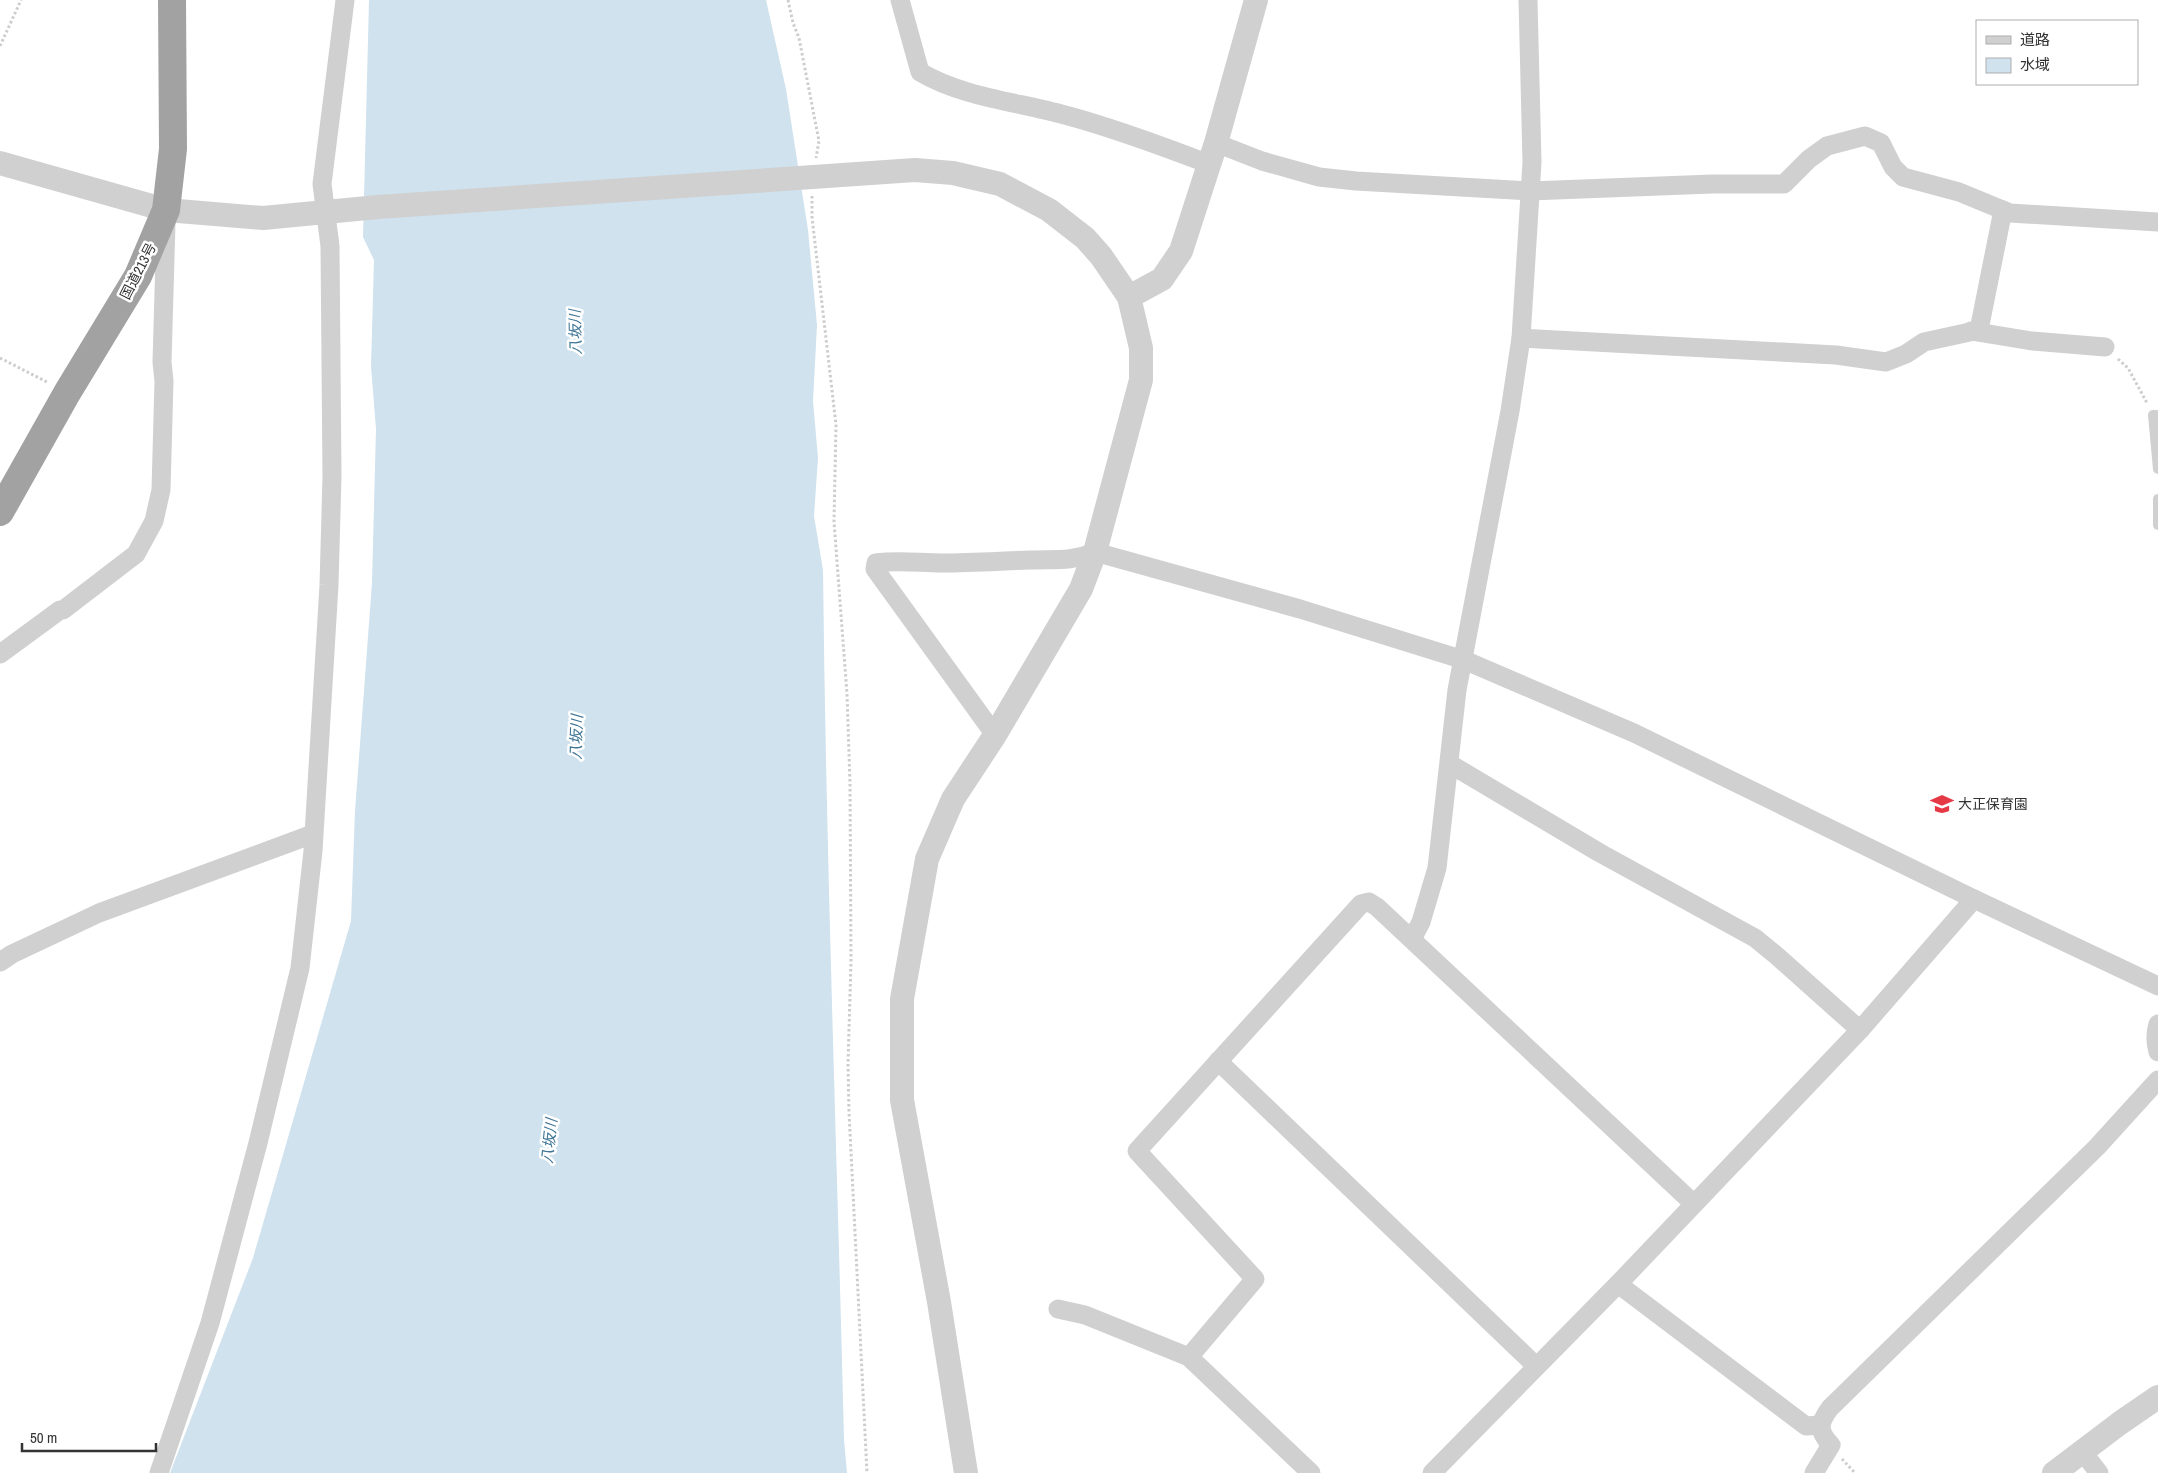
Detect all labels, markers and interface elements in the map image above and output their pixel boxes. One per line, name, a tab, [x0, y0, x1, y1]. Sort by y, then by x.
legend	[1976, 20, 2138, 85]
text: 道路	[2020, 29, 2050, 50]
text: 水域	[2020, 54, 2050, 75]
street label: 国道213号	[116, 240, 160, 302]
water label: 八坂川	[564, 307, 586, 355]
water label: 八坂川	[565, 712, 587, 760]
school or university icon: 大正保育園	[1929, 791, 1955, 817]
place label: 大正保育園	[1958, 795, 2028, 813]
water label: 八坂川	[536, 1116, 562, 1164]
scale bar	[22, 1420, 156, 1452]
text: 50 m	[30, 1427, 57, 1448]

